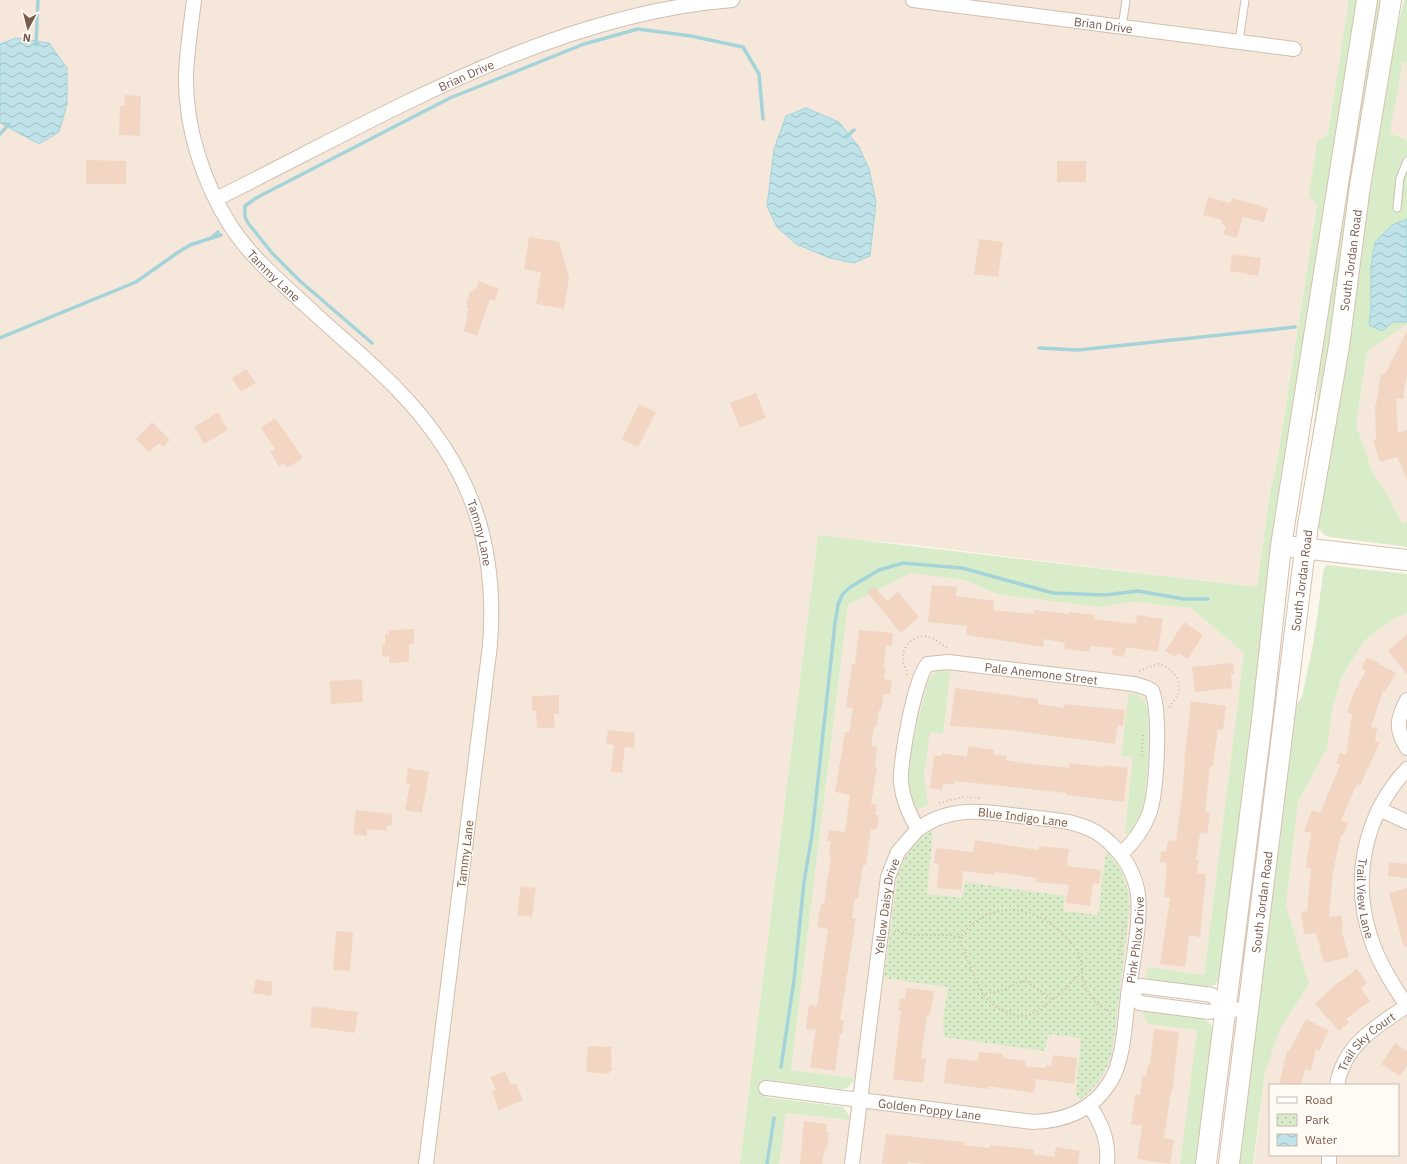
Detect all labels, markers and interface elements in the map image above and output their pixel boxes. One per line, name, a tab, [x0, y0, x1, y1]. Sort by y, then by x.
north arrow	[8, 8, 48, 48]
street label: Brian Drive	[1073, 13, 1134, 36]
text: N	[22, 30, 32, 45]
street label: Brian Drive	[436, 56, 496, 94]
street label: South Jordan Road	[1336, 209, 1364, 312]
street label: Tammy Lane	[244, 246, 304, 305]
street label: Tammy Lane	[464, 497, 496, 567]
street label: South Jordan Road	[1287, 529, 1315, 632]
street label: Pale Anemone Street	[984, 659, 1099, 687]
street label: Blue Indigo Lane	[977, 804, 1069, 830]
street label: Tammy Lane	[453, 819, 477, 889]
street label: South Jordan Road	[1248, 850, 1275, 954]
street label: Yellow Daisy Drive	[871, 855, 902, 956]
street label: Trail View Lane	[1354, 857, 1378, 941]
street label: Pink Phlox Drive	[1122, 896, 1146, 984]
street label: Trail Sky Court	[1334, 1009, 1398, 1073]
legend	[1269, 1084, 1399, 1156]
text: Road	[1305, 1092, 1333, 1107]
street label: Golden Poppy Lane	[877, 1095, 983, 1123]
text: Park	[1305, 1112, 1330, 1127]
text: Water	[1305, 1132, 1338, 1147]

